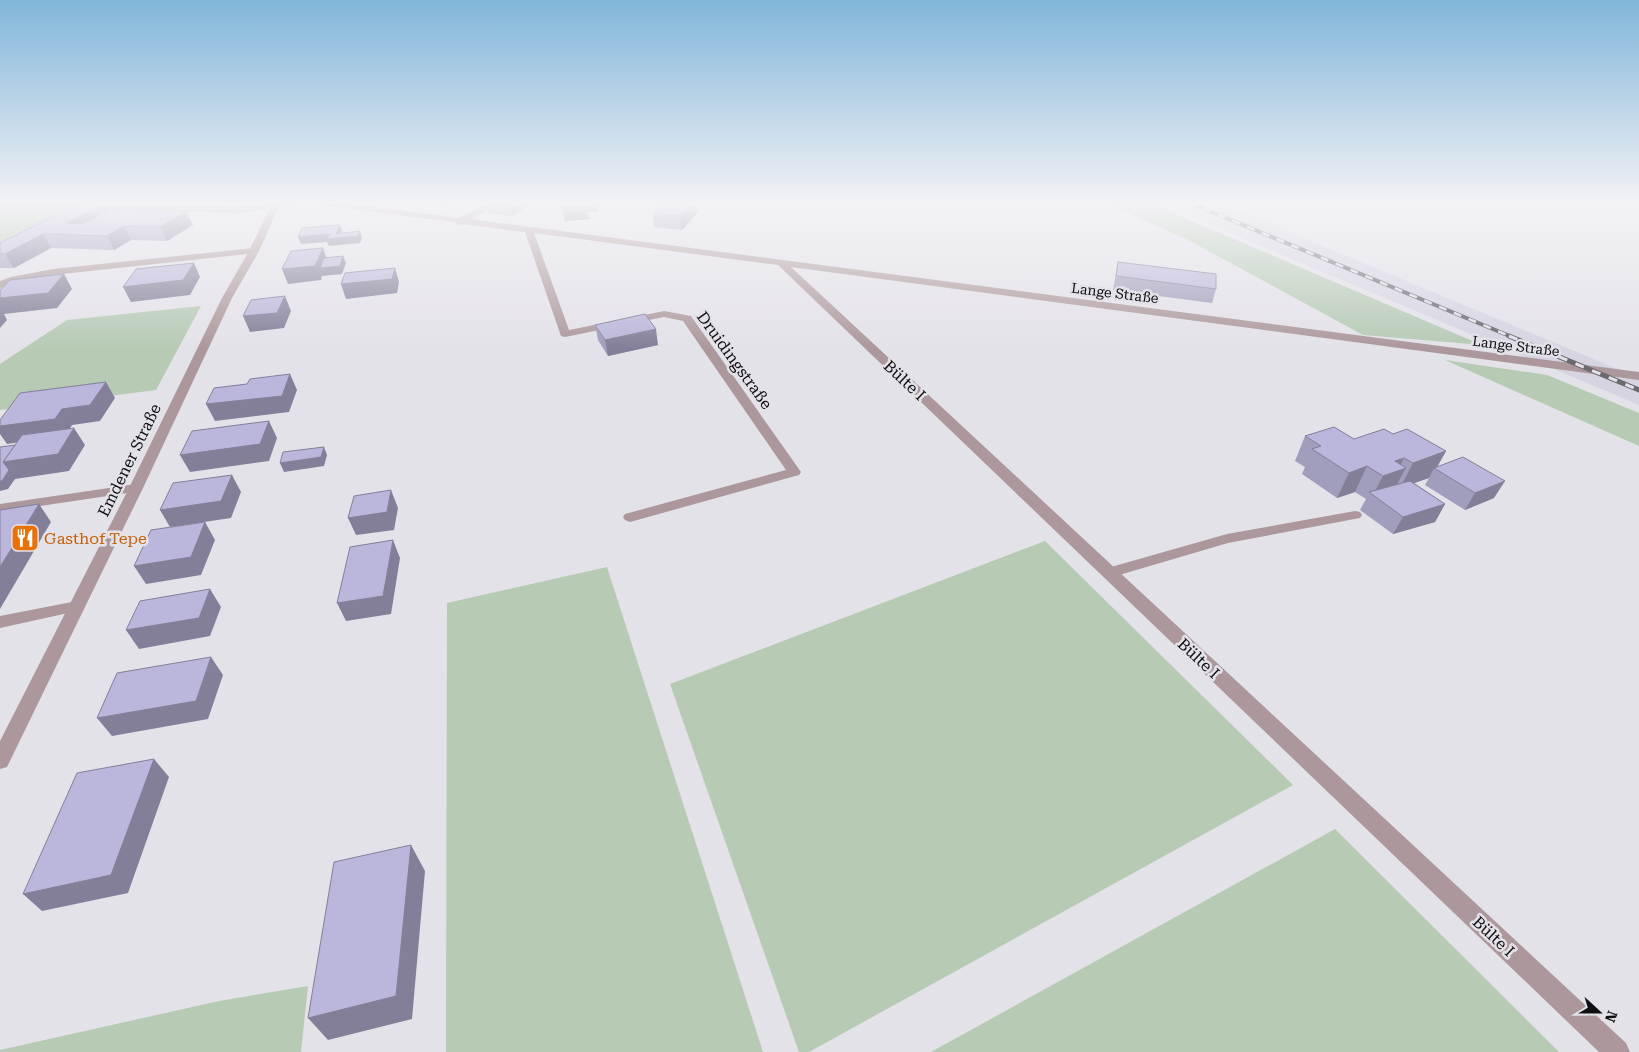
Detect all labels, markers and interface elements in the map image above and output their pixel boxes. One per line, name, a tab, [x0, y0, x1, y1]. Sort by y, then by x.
street label: Lange Straße	[1070, 280, 1160, 306]
street label: Druidingstraße	[693, 308, 777, 413]
street label: Lange Straße	[1471, 333, 1561, 359]
street label: Bülte I	[880, 356, 929, 404]
street label: Emdener Straße	[94, 400, 165, 520]
restaurant icon: Gasthof Tepe	[10, 523, 40, 553]
place label: Gasthof Tepe	[44, 529, 147, 548]
street label: Bülte I	[1174, 634, 1223, 682]
street label: Bülte I	[1469, 912, 1518, 960]
north arrow	[1574, 987, 1624, 1037]
text: N	[1602, 1009, 1621, 1025]

